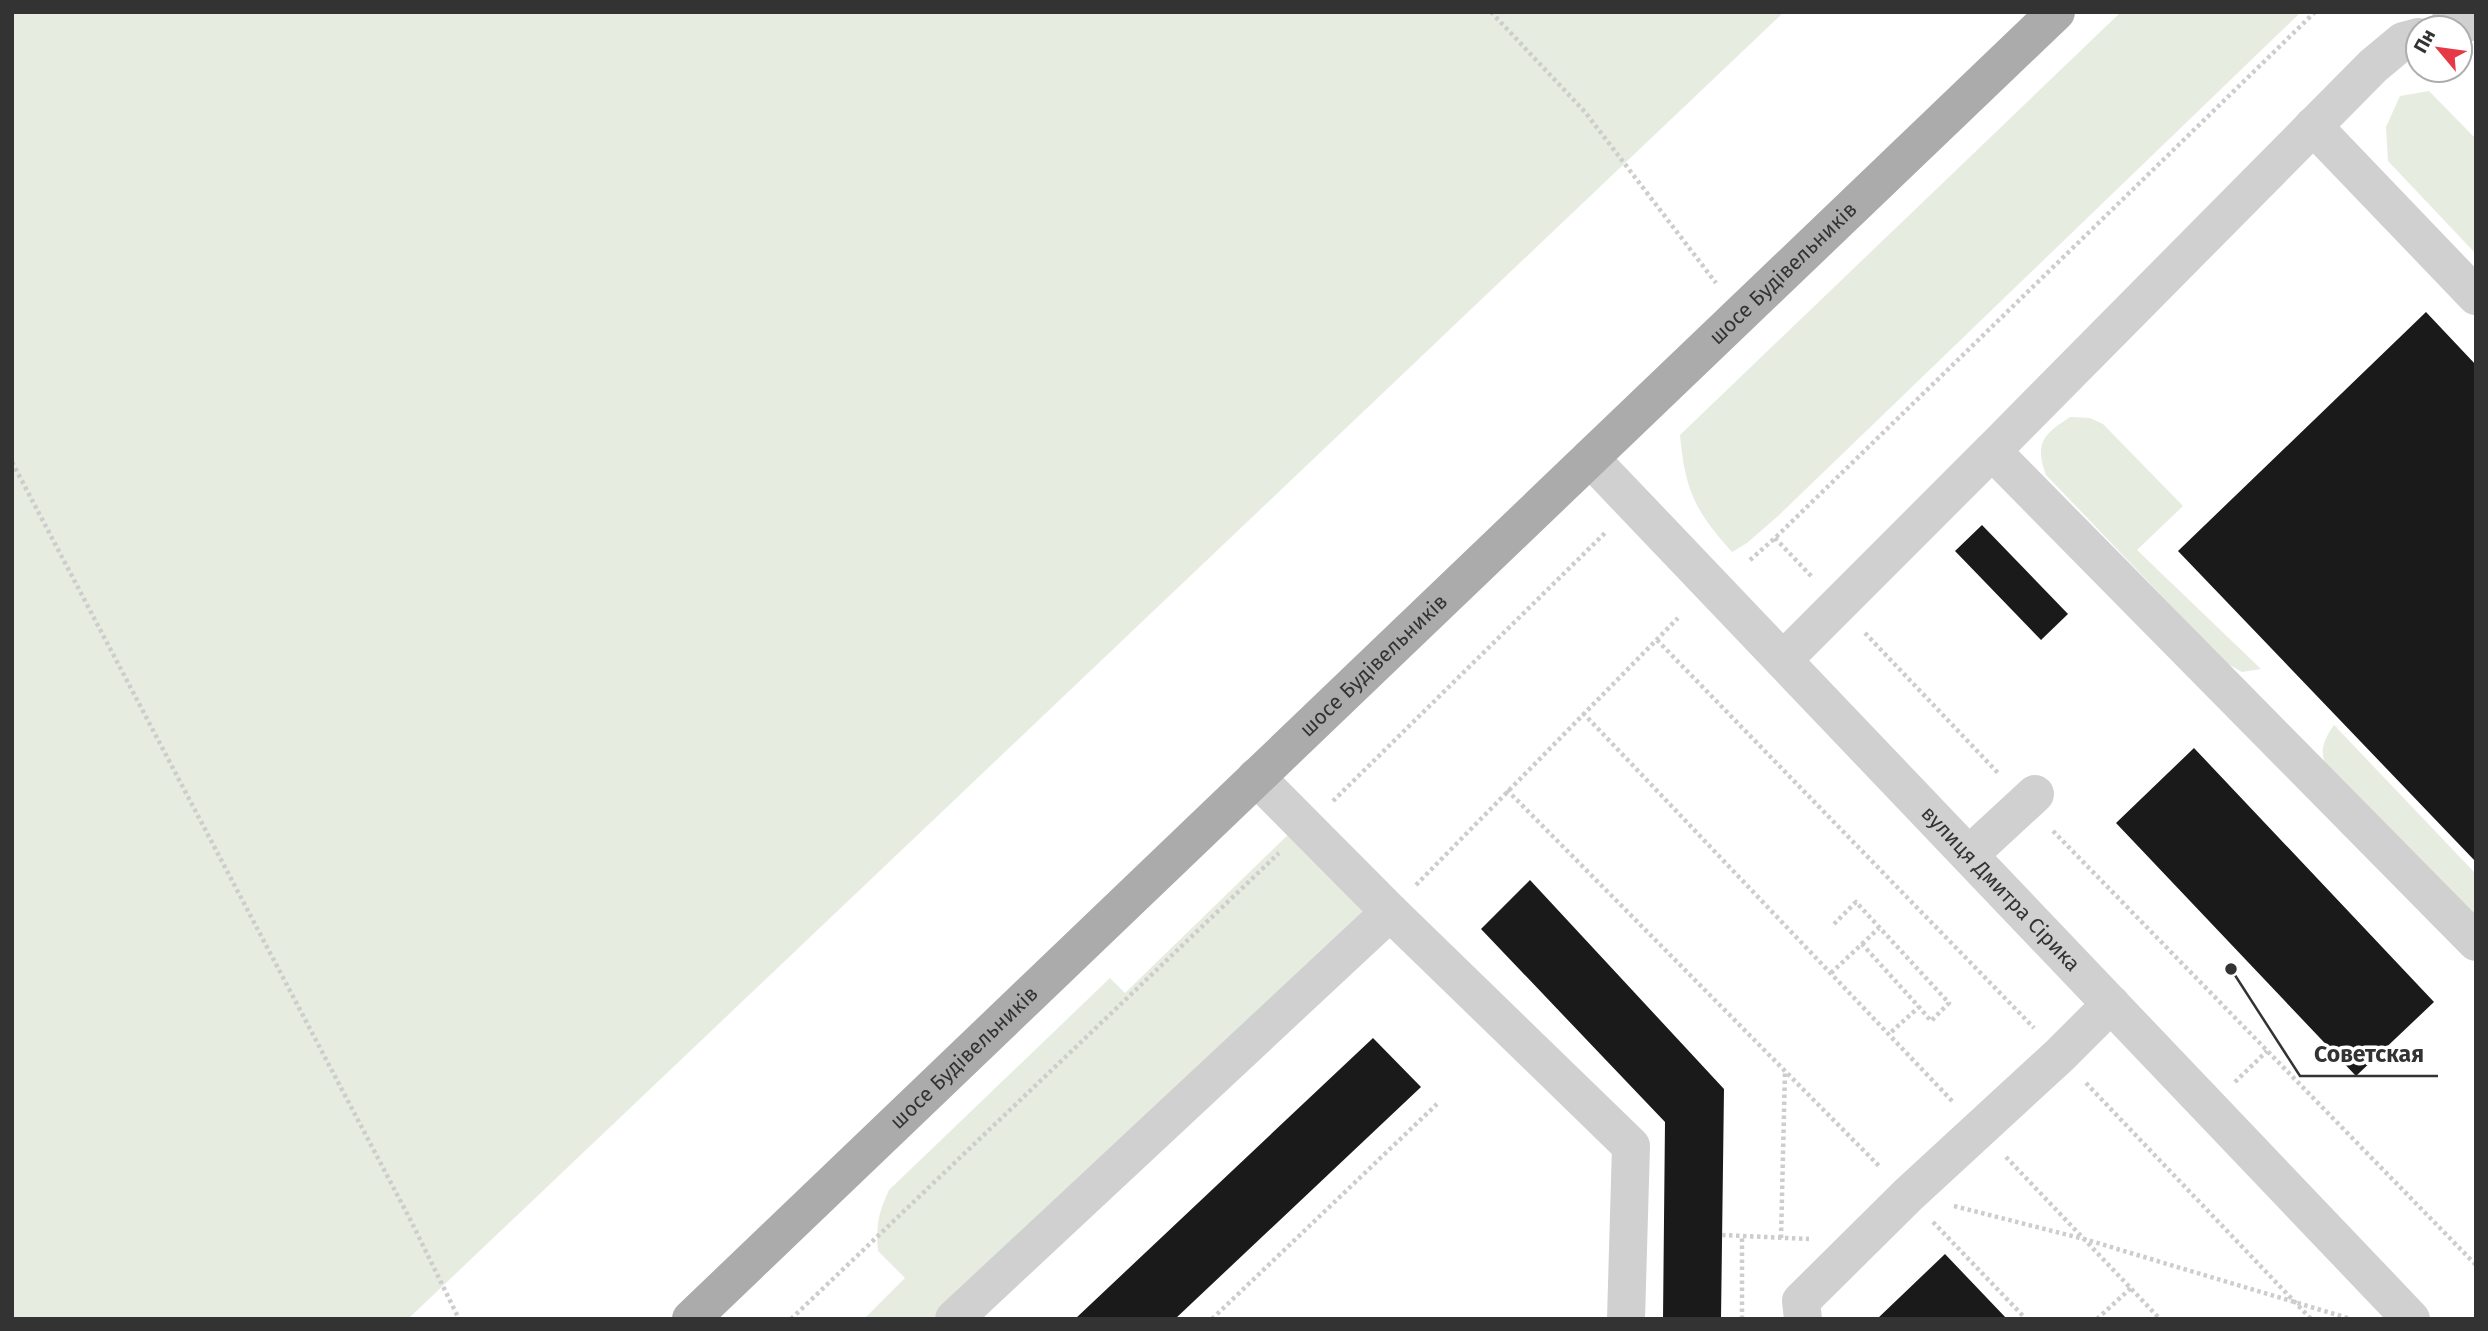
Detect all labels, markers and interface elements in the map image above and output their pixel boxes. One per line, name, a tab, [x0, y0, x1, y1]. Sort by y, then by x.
north arrow	[2404, 14, 2474, 84]
text: Пн	[2409, 25, 2440, 57]
street label: шосе Будівельників	[1704, 196, 1863, 350]
street label: шосе Будівельників	[1294, 589, 1453, 742]
street label: вулиця Дмитра Сірика	[1916, 800, 2086, 977]
street label: шосе Будівельників	[885, 981, 1044, 1134]
callout: Советская	[2300, 1032, 2438, 1076]
text: Советская	[2314, 1040, 2424, 1068]

